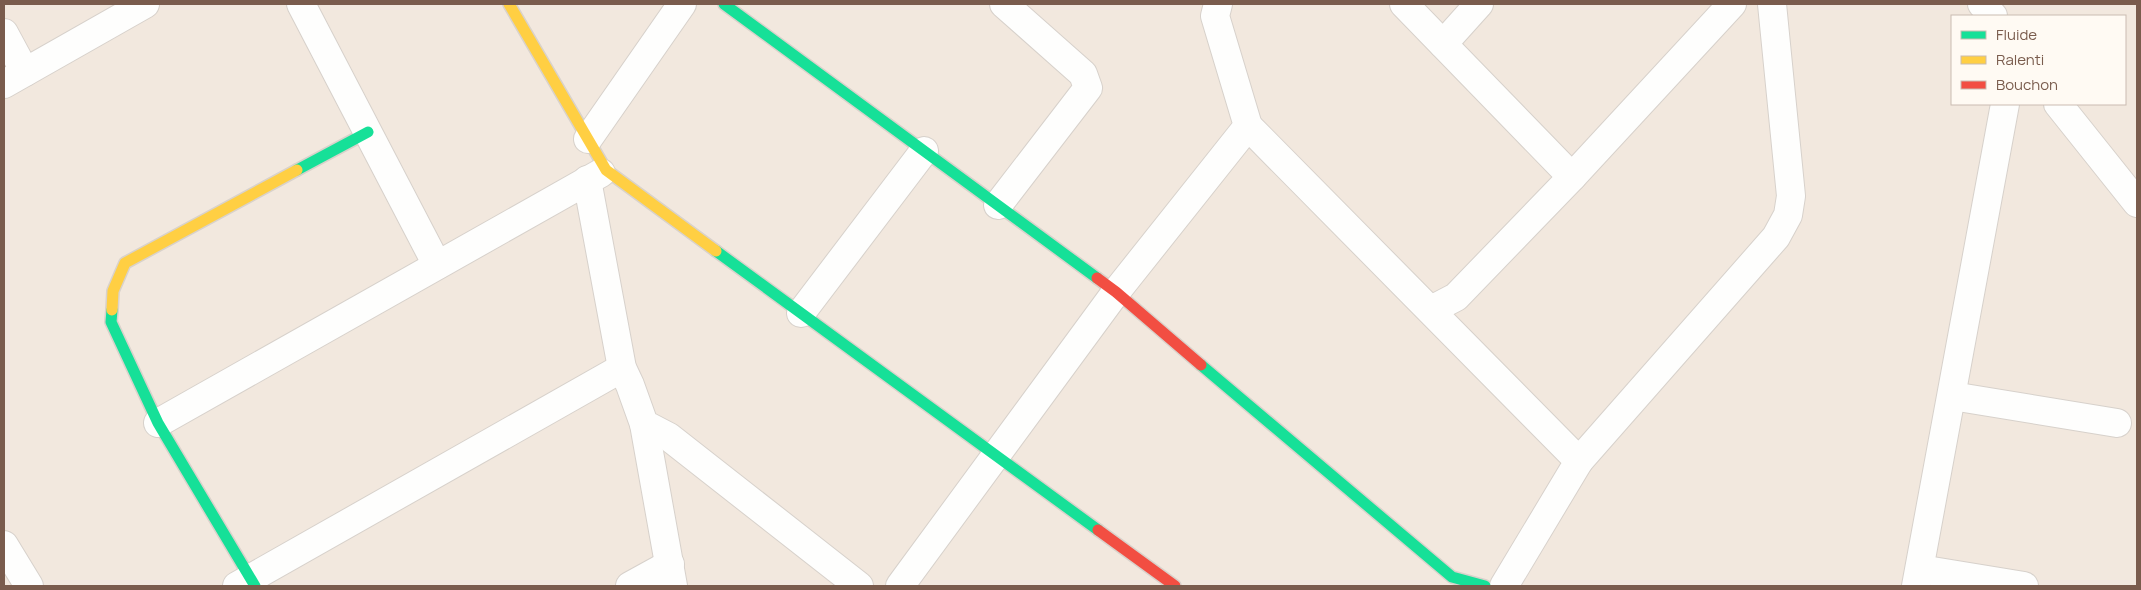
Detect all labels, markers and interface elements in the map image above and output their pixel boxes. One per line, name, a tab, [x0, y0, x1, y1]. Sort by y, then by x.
legend	[1951, 15, 2126, 105]
text: Fluide	[1996, 24, 2037, 45]
text: Ralenti	[1996, 49, 2044, 70]
text: Bouchon	[1996, 74, 2058, 95]

